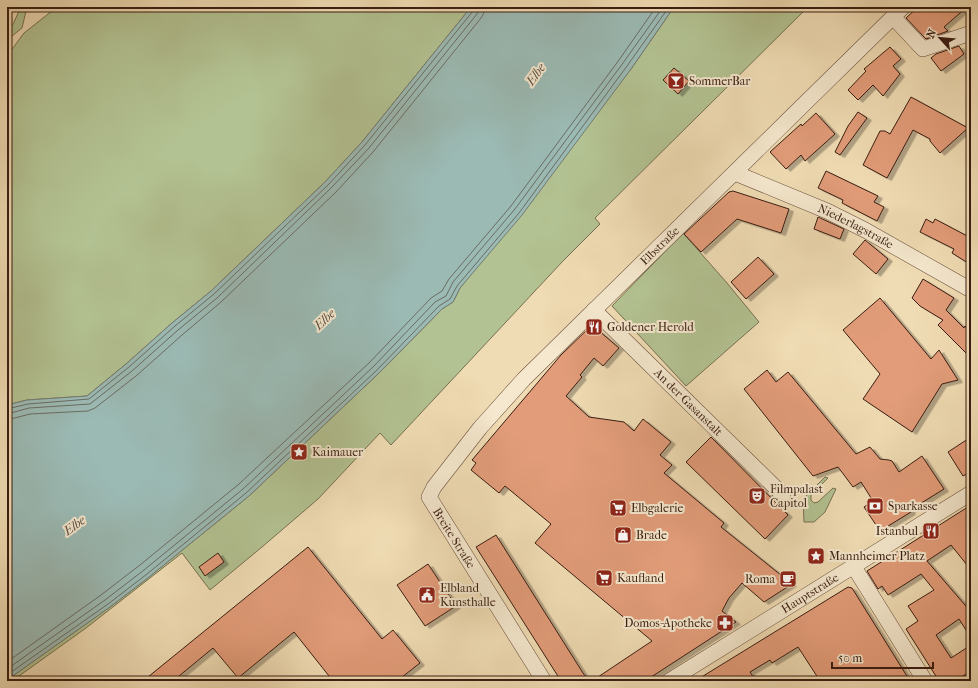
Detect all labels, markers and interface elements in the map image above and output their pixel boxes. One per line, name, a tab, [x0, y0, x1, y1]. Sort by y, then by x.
north arrow	[920, 18, 960, 58]
text: N	[924, 26, 940, 40]
water label: Elbe	[522, 60, 549, 89]
bar icon: SommerBar	[666, 71, 686, 91]
place label: SommerBar	[689, 74, 751, 88]
street label: Niederlagstraße	[816, 201, 896, 252]
street label: Elbstraße	[637, 224, 682, 268]
water label: Elbe	[310, 305, 338, 333]
restaurant icon: Goldener Herold	[584, 317, 604, 337]
place label: Goldener Herold	[607, 320, 694, 334]
street label: An der Gasanstalt	[650, 365, 726, 439]
place icon: Kaimauer	[289, 442, 309, 462]
place label: Kaimauer	[312, 445, 364, 459]
place label: Filmpalast Capitol	[770, 482, 824, 510]
theatre icon: Filmpalast Capitol	[747, 486, 767, 506]
bank icon: Sparkasse	[865, 496, 885, 516]
supermarket icon: Elbgalerie	[608, 498, 628, 518]
place label: Sparkasse	[888, 499, 938, 513]
place label: Elbgalerie	[631, 501, 684, 515]
street label: Breite Straße	[430, 505, 478, 571]
water label: Elbe	[60, 512, 89, 539]
restaurant icon: Istanbul	[921, 521, 941, 541]
place label: Istanbul	[876, 524, 919, 538]
shop icon: Brade	[613, 525, 633, 545]
place label: Brade	[636, 528, 667, 542]
place icon: Mannheimer Platz	[806, 546, 826, 566]
place label: Mannheimer Platz	[829, 549, 926, 563]
supermarket icon: Kaufland	[594, 568, 614, 588]
cafe icon: Roma	[778, 569, 798, 589]
street label: Hauptstraße	[779, 570, 841, 616]
place label: Kaufland	[617, 571, 664, 585]
place label: Roma	[745, 572, 775, 586]
place label: Elbland Kunsthalle	[440, 581, 496, 609]
public building icon: Elbland Kunsthalle	[417, 585, 437, 605]
pharmacy icon: Domos-Apotheke	[715, 613, 735, 633]
place label: Domos-Apotheke	[624, 616, 712, 630]
scale bar	[832, 644, 933, 670]
text: 50 m	[838, 651, 862, 665]

